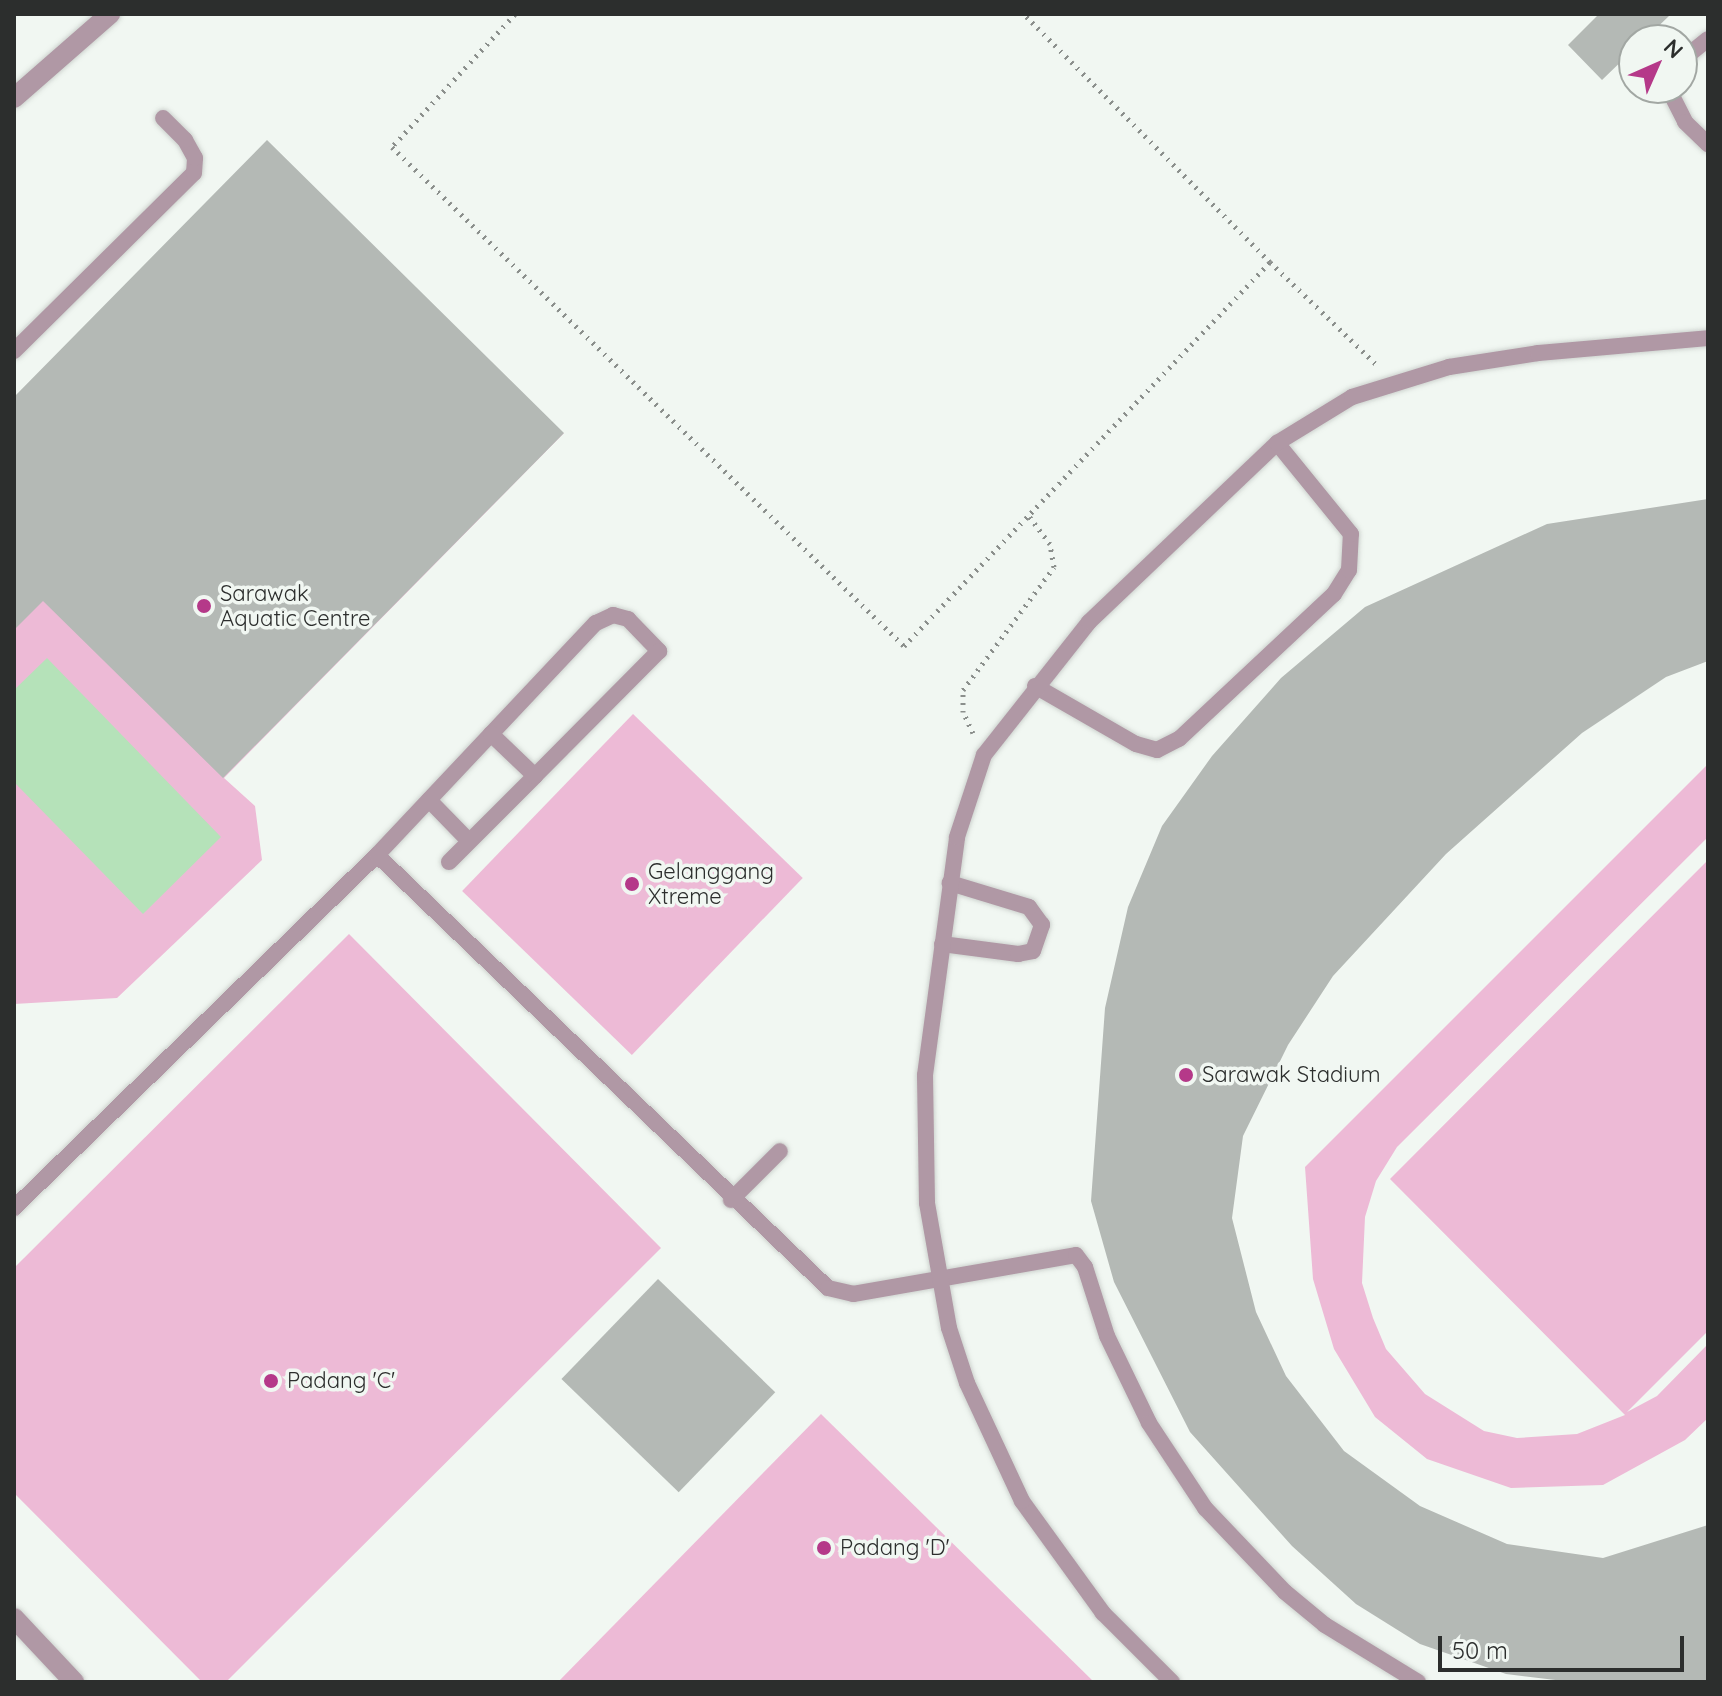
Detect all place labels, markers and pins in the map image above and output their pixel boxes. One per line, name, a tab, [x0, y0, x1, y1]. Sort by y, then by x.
place label: Sarawak Aquatic Centre	[220, 580, 370, 632]
marker: Sarawak Aquatic Centre	[195, 597, 213, 615]
place label: Gelanggang Xtreme	[648, 858, 774, 910]
marker: Gelanggang Xtreme	[623, 875, 641, 893]
place label: Sarawak Stadium	[1202, 1062, 1381, 1088]
marker: Sarawak Stadium	[1177, 1066, 1195, 1084]
place label: Padang 'C'	[287, 1368, 395, 1394]
marker: Padang 'C'	[262, 1372, 280, 1390]
place label: Padang 'D'	[840, 1535, 950, 1561]
marker: Padang 'D'	[815, 1539, 833, 1557]

